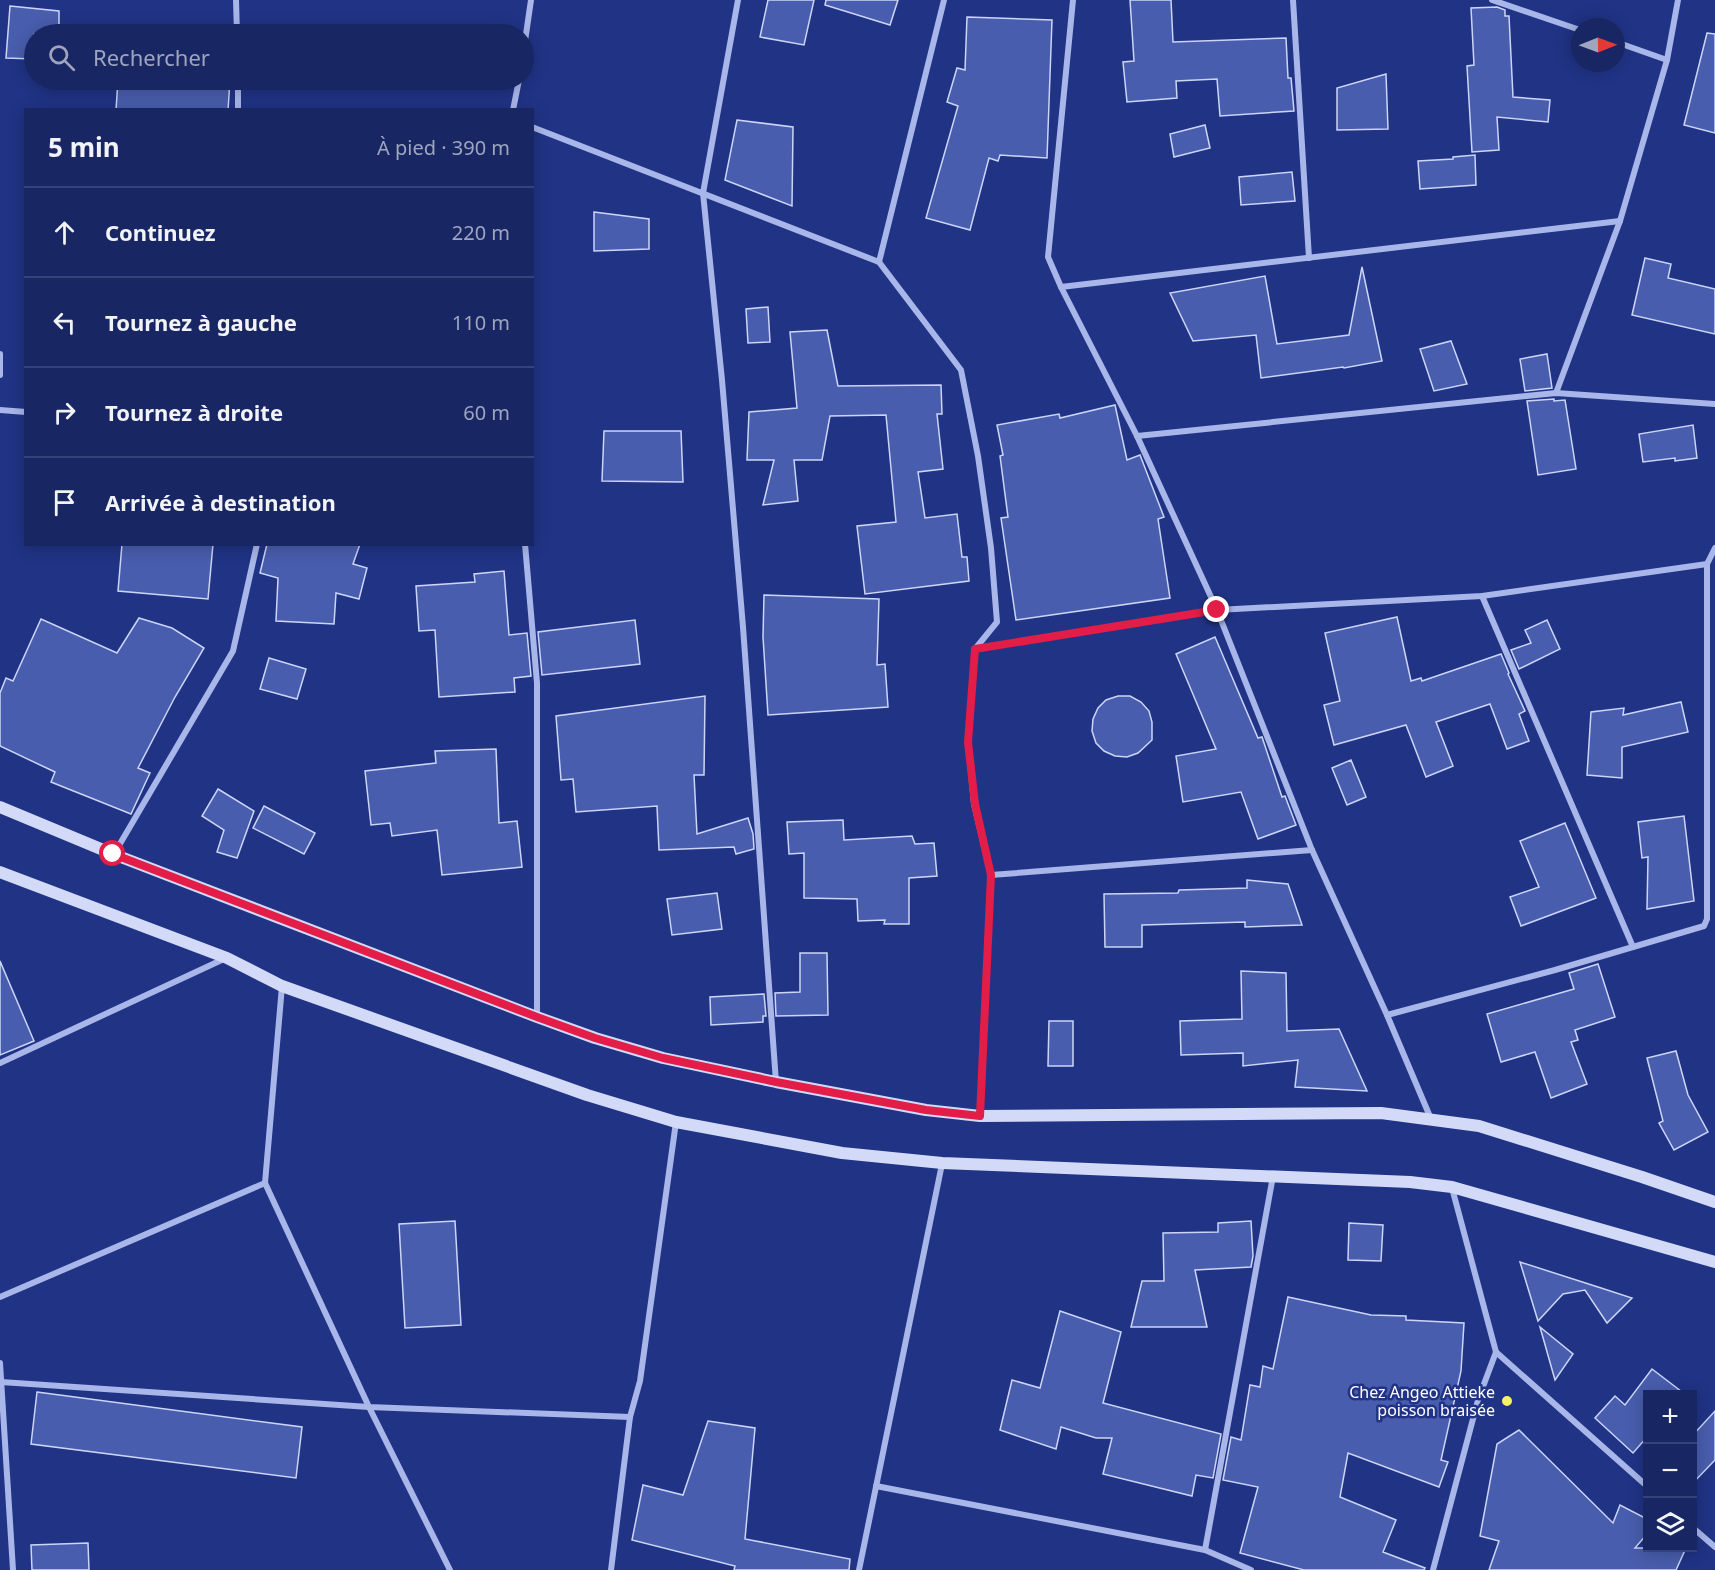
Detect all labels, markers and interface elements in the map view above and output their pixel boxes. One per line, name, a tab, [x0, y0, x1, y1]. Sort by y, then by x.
north arrow	[1571, 18, 1625, 72]
search box	[24, 24, 534, 90]
icon: search	[45, 41, 78, 74]
text: Rechercher	[93, 42, 210, 72]
text: 5 min	[48, 129, 120, 165]
text: À pied · 390 m	[377, 134, 510, 161]
icon: ahead	[48, 216, 81, 249]
text: Continuez	[105, 217, 216, 247]
text: 220 m	[452, 219, 510, 246]
icon: left	[48, 306, 81, 339]
text: Tournez à gauche	[105, 307, 297, 337]
text: 110 m	[452, 309, 510, 336]
icon: right	[48, 396, 81, 429]
text: Tournez à droite	[105, 397, 283, 427]
text: 60 m	[463, 399, 510, 426]
icon: arrive	[48, 486, 81, 519]
text: Arrivée à destination	[105, 487, 336, 517]
route end	[1203, 596, 1229, 622]
route start	[99, 840, 125, 866]
place label: Chez Angeo Attieke poisson braisée	[1349, 1381, 1495, 1421]
map controls	[1643, 1390, 1697, 1552]
button: +	[1643, 1390, 1697, 1444]
marker: Chez Angeo Attieke poisson braisée	[1500, 1394, 1514, 1408]
button: −	[1643, 1444, 1697, 1498]
button: layers	[1643, 1498, 1697, 1552]

